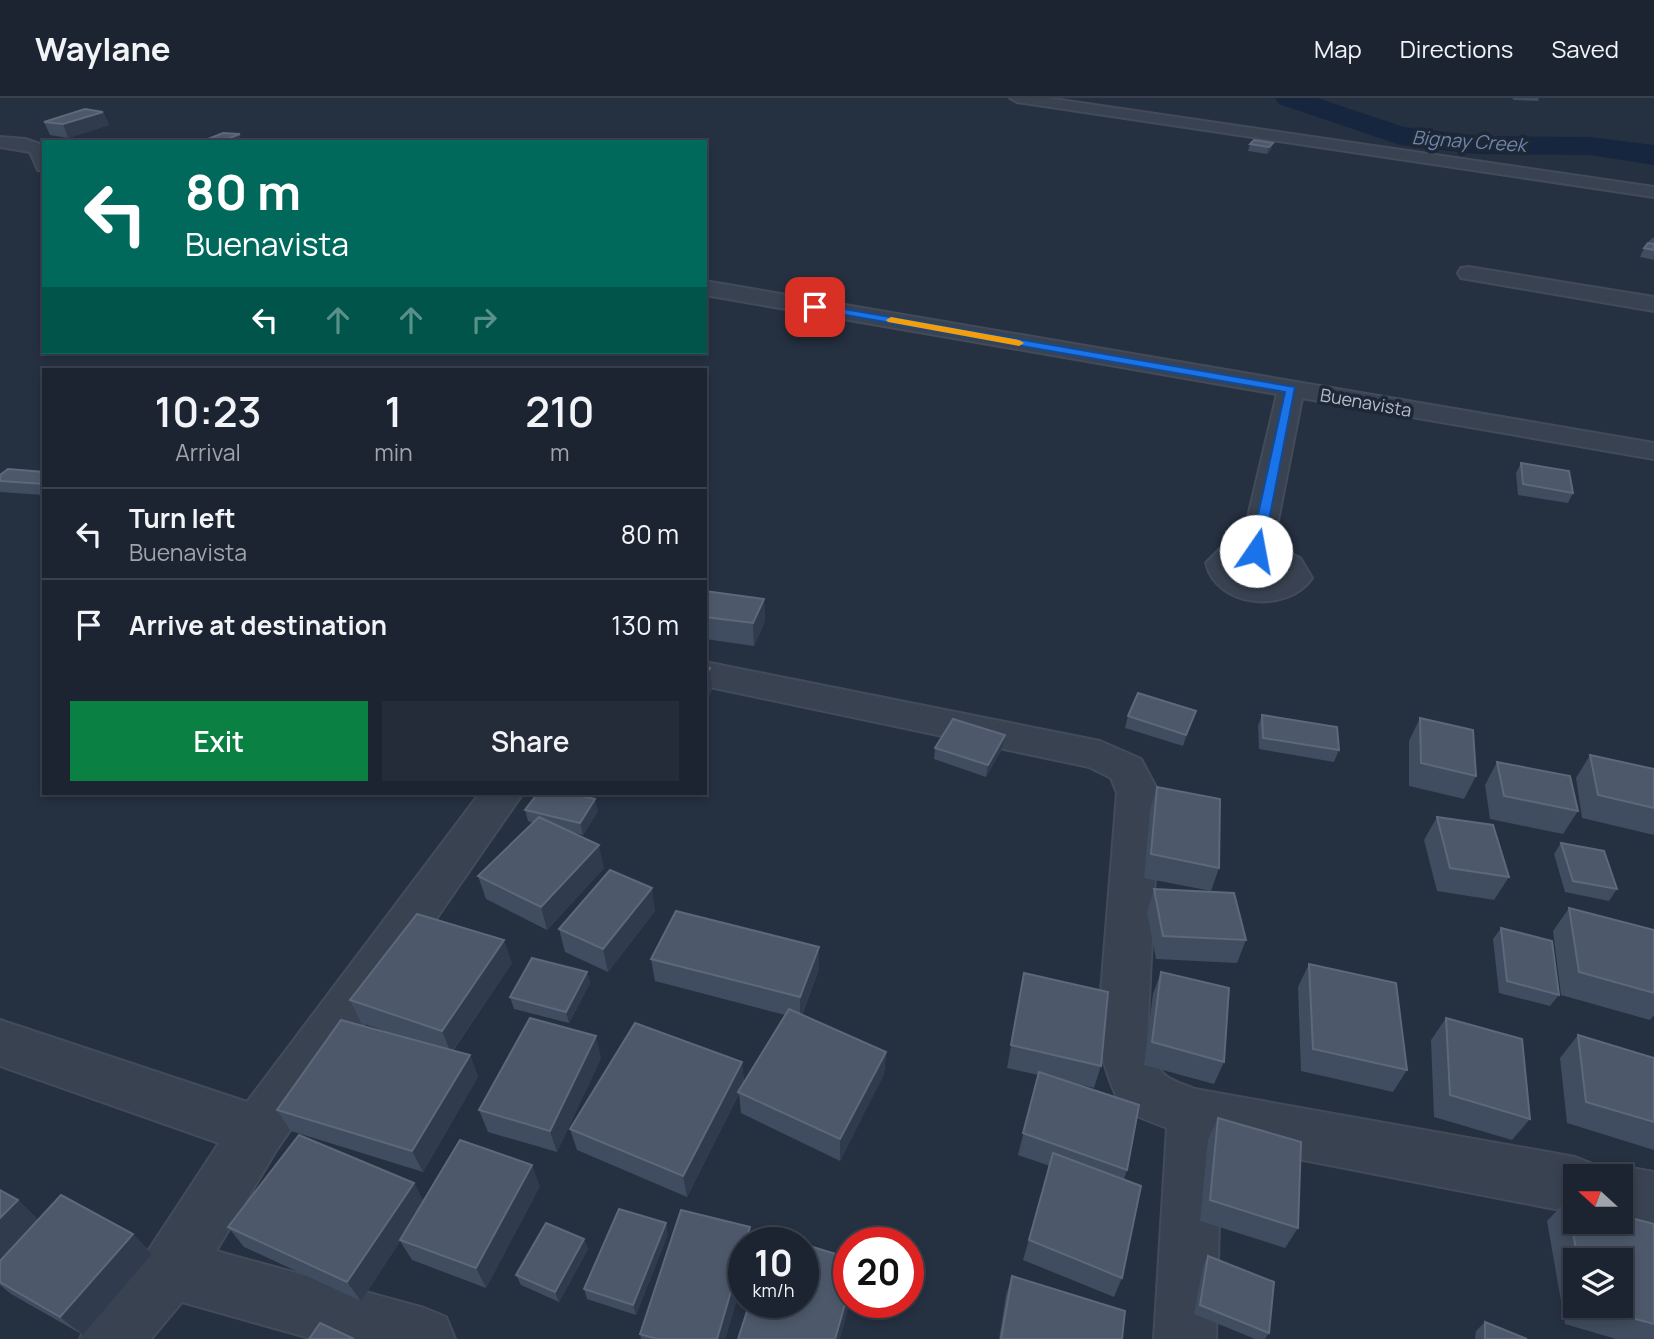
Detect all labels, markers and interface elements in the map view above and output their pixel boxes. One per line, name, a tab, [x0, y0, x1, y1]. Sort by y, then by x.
text: Waylane	[35, 26, 171, 71]
text: Map	[1314, 32, 1362, 65]
text: Directions	[1400, 32, 1513, 65]
text: Saved	[1551, 32, 1619, 65]
water label: Bignay Creek	[1411, 124, 1529, 158]
text: 80 m	[185, 158, 301, 225]
icon: left	[70, 168, 161, 259]
text: Buenavista	[185, 222, 349, 266]
pin	[785, 277, 845, 337]
icon: arrive	[796, 288, 834, 326]
icon: left	[246, 301, 284, 339]
icon: ahead	[319, 301, 357, 339]
icon: ahead	[392, 301, 430, 339]
icon: right	[465, 301, 503, 339]
text: 10:23	[154, 382, 262, 440]
text: 1	[385, 382, 402, 440]
text: 210	[525, 382, 595, 440]
street label: Buenavista	[1318, 382, 1414, 422]
text: Arrival	[175, 436, 241, 468]
text: min	[374, 436, 413, 468]
text: m	[550, 436, 570, 468]
text: Turn left	[129, 500, 236, 536]
position arrow	[1219, 514, 1293, 588]
icon: left	[70, 515, 108, 553]
text: 80 m	[621, 516, 679, 552]
text: Buenavista	[129, 536, 247, 568]
icon: arrive	[70, 606, 108, 644]
text: Arrive at destination	[129, 607, 387, 643]
text: 130 m	[611, 607, 679, 643]
button: Exit	[70, 701, 368, 781]
button: Share	[382, 701, 679, 781]
north arrow	[1563, 1164, 1633, 1234]
map controls	[1563, 1164, 1633, 1318]
speed limit sign: 20	[833, 1227, 924, 1318]
text: 10	[754, 1239, 793, 1287]
button: layers	[1563, 1248, 1633, 1318]
text: km/h	[753, 1278, 794, 1302]

